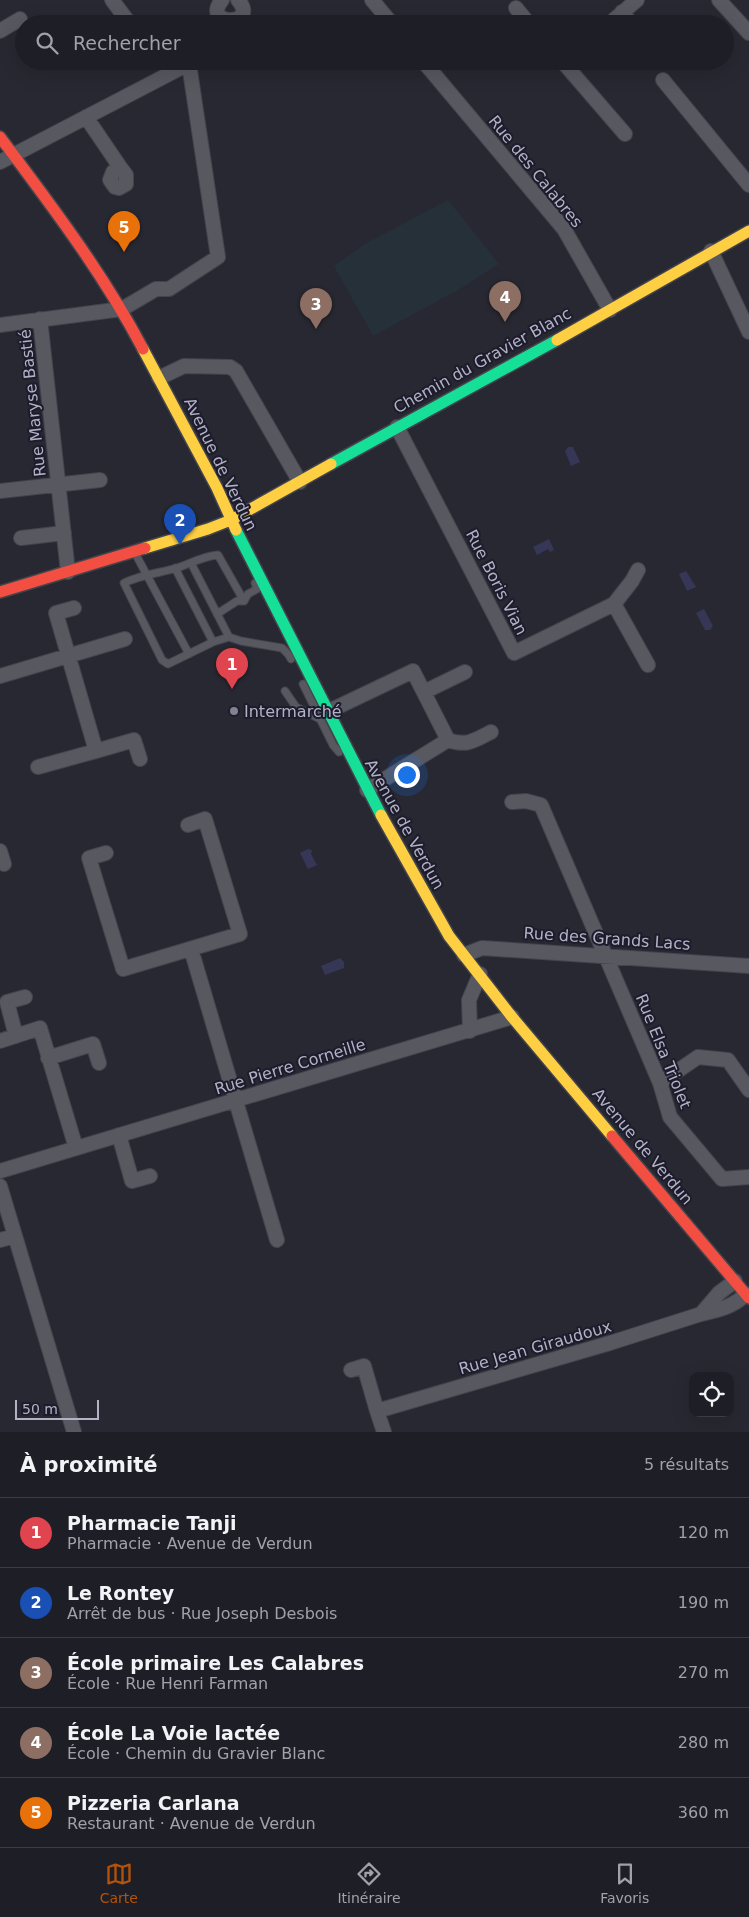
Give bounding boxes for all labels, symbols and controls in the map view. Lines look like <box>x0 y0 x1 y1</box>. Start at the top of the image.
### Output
search box <box>15 15 734 70</box>
icon: search <box>33 29 61 57</box>
text: Rechercher <box>73 32 181 54</box>
street label: Rue des Calabres <box>485 111 587 231</box>
pin: 5 <box>108 211 140 252</box>
pin: 4 <box>489 281 521 322</box>
pin: 3 <box>300 288 332 329</box>
street label: Chemin du Gravier Blanc <box>390 304 574 417</box>
street label: Rue Maryse Bastié <box>15 328 50 478</box>
street label: Avenue de Verdun <box>180 394 261 534</box>
pin: 2 <box>164 504 196 545</box>
street label: Rue Boris Vian <box>462 526 531 638</box>
pin: 1 <box>216 648 248 689</box>
place label: Intermarché <box>244 702 342 721</box>
marker: Intermarché <box>228 705 240 717</box>
street label: Avenue de Verdun <box>361 756 448 893</box>
your location <box>394 762 420 788</box>
street label: Rue des Grands Lacs <box>523 923 691 954</box>
street label: Rue Elsa Triolet <box>632 991 695 1111</box>
street label: Rue Pierre Corneille <box>212 1034 368 1099</box>
street label: Avenue de Verdun <box>588 1084 697 1208</box>
street label: Rue Jean Giraudoux <box>457 1317 614 1378</box>
map controls <box>689 1372 734 1417</box>
button: locate <box>689 1372 734 1417</box>
scale bar <box>15 1397 99 1420</box>
text: 50 m <box>22 1401 58 1417</box>
text: À proximité <box>20 1453 157 1477</box>
text: 5 résultats <box>644 1455 729 1474</box>
text: Pharmacie Tanji <box>67 1512 236 1534</box>
text: 1 <box>30 1523 42 1542</box>
text: 120 m <box>678 1523 729 1542</box>
text: Pharmacie · Avenue de Verdun <box>67 1534 313 1553</box>
text: Le Rontey <box>67 1582 174 1604</box>
text: 2 <box>30 1593 42 1612</box>
text: 190 m <box>678 1593 729 1612</box>
text: Arrêt de bus · Rue Joseph Desbois <box>67 1604 337 1623</box>
text: École primaire Les Calabres <box>67 1652 364 1674</box>
text: 3 <box>30 1663 42 1682</box>
text: 270 m <box>678 1663 729 1682</box>
text: École · Rue Henri Farman <box>67 1674 268 1693</box>
text: École La Voie lactée <box>67 1722 280 1744</box>
text: 4 <box>30 1733 42 1752</box>
text: 280 m <box>678 1733 729 1752</box>
text: École · Chemin du Gravier Blanc <box>67 1744 325 1763</box>
text: Pizzeria Carlana <box>67 1792 240 1814</box>
text: 5 <box>30 1803 42 1822</box>
text: 360 m <box>678 1803 729 1822</box>
text: Restaurant · Avenue de Verdun <box>67 1814 316 1833</box>
tab: Carte <box>100 1860 138 1906</box>
tab: Itinéraire <box>337 1860 401 1906</box>
tab: Favoris <box>600 1860 649 1906</box>

